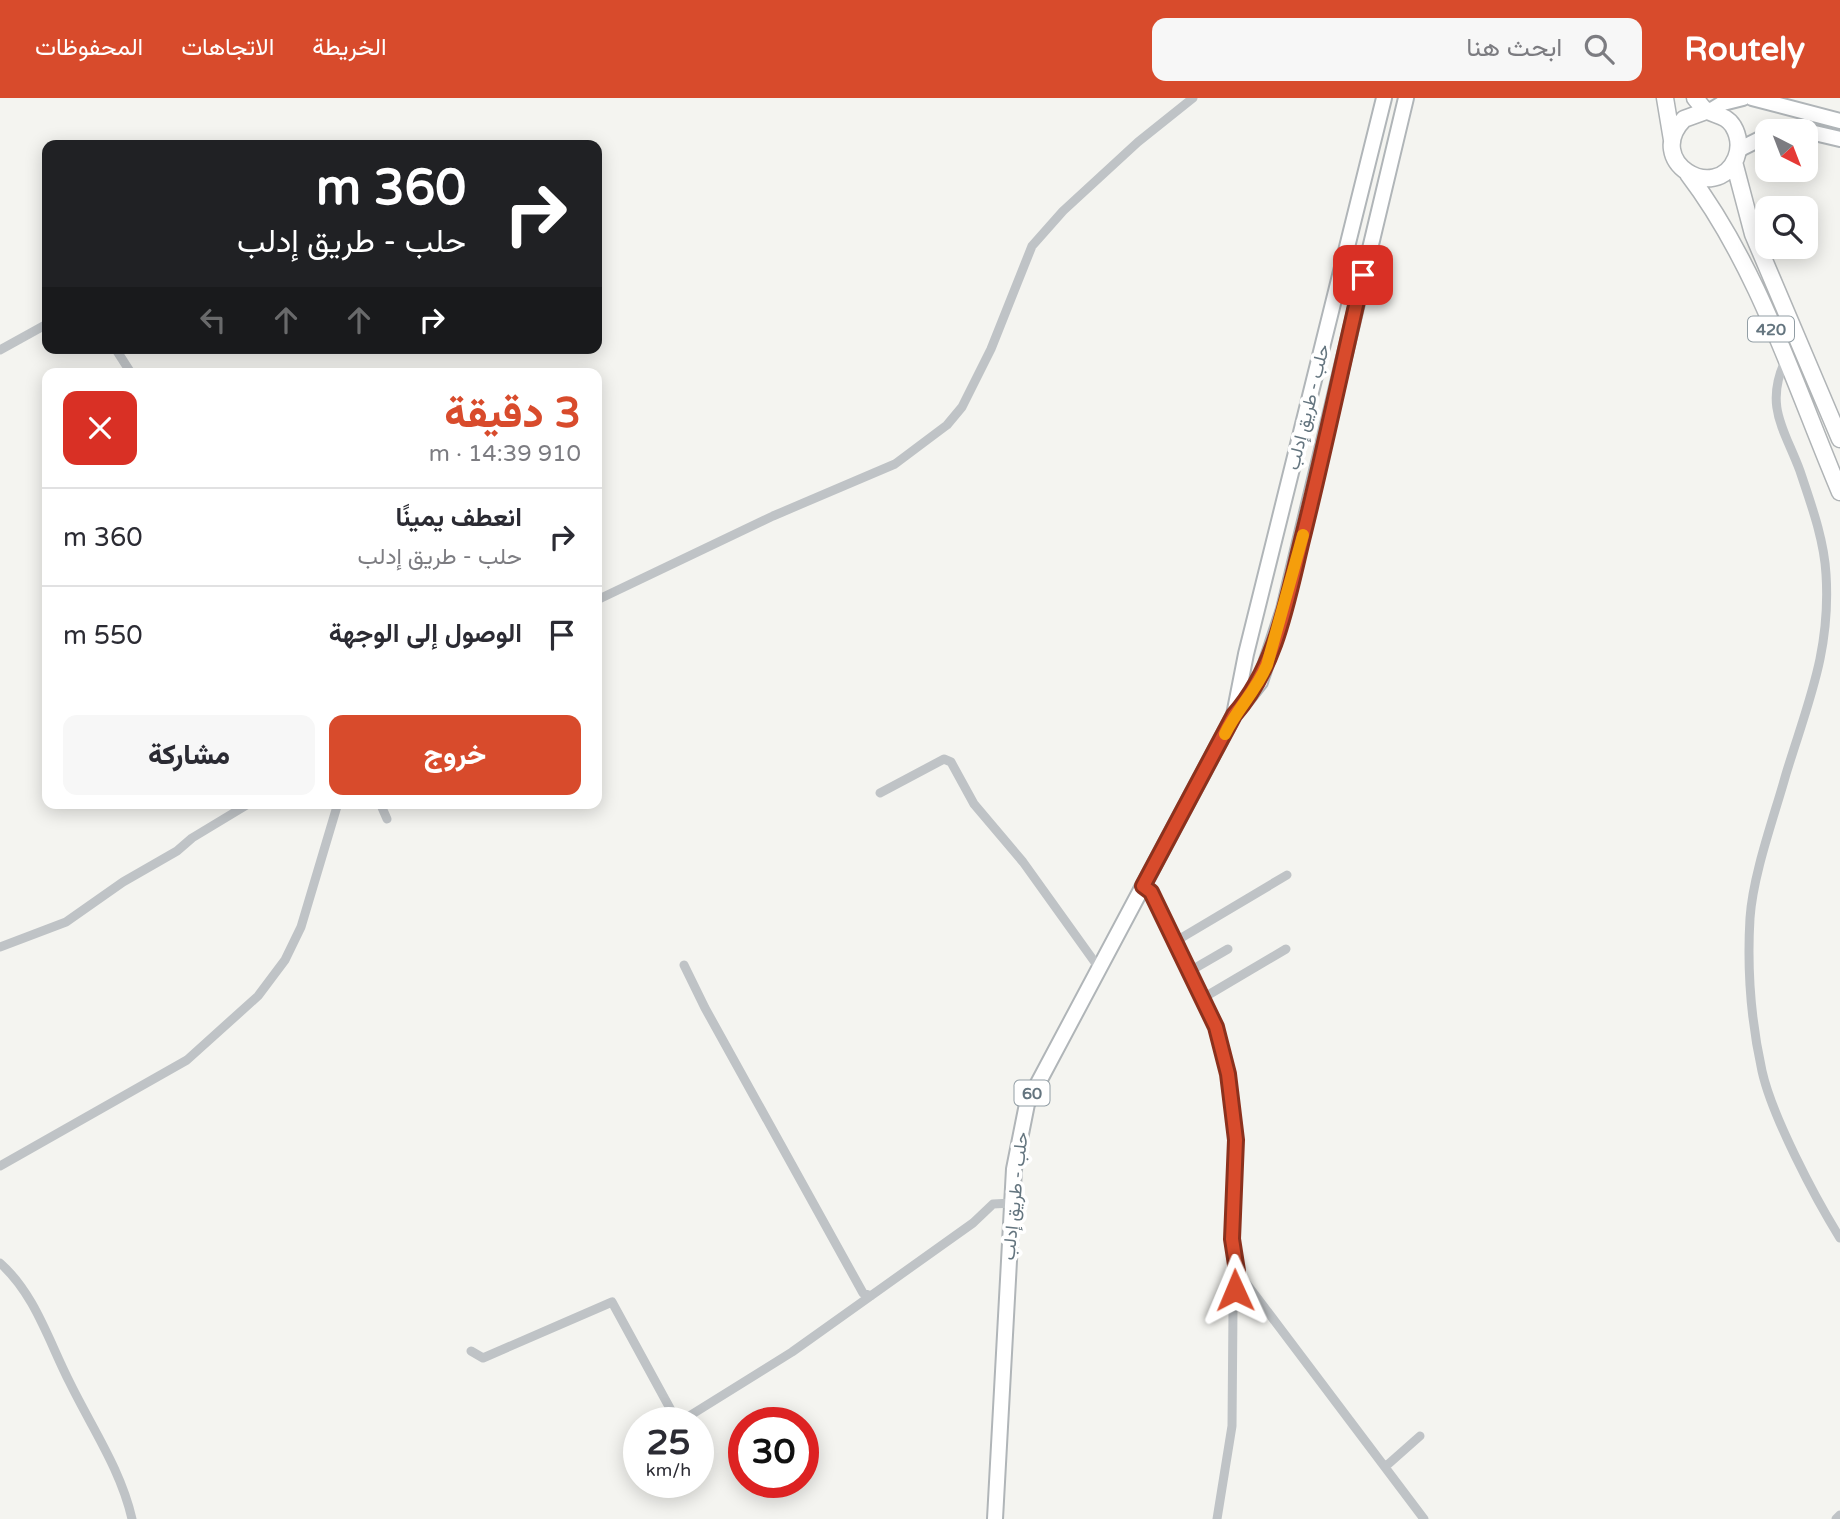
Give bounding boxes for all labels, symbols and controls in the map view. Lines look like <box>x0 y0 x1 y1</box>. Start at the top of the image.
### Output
search box <box>1152 18 1642 81</box>
icon: search <box>1580 30 1618 68</box>
text: Routely <box>1684 30 1805 69</box>
text: ابحث هنا <box>1466 32 1562 63</box>
text: المحفوظات <box>35 33 143 62</box>
text: الاتجاهات <box>181 33 274 62</box>
text: الخريطة <box>312 33 387 62</box>
north arrow <box>1755 119 1818 182</box>
map controls <box>1755 119 1818 259</box>
text: 360 m <box>316 159 466 218</box>
icon: right <box>490 168 581 259</box>
button: search <box>1755 196 1818 259</box>
text: حلب - طريق إدلب <box>237 223 466 261</box>
pin <box>1333 245 1393 305</box>
icon: arrive <box>1344 256 1382 294</box>
icon: left <box>194 301 232 339</box>
icon: ahead <box>267 301 305 339</box>
icon: ahead <box>340 301 378 339</box>
icon: right <box>413 301 451 339</box>
road number: 420 <box>1748 316 1794 342</box>
street label: حلب - طريق إدلب <box>1282 342 1335 472</box>
text: 3 دقيقة <box>444 388 581 439</box>
button: close <box>63 391 137 465</box>
text: 910 m · 14:39 <box>429 440 581 468</box>
text: انعطف يمينًا <box>395 502 522 533</box>
icon: right <box>543 518 581 556</box>
text: 360 m <box>63 522 143 553</box>
text: حلب - طريق إدلب <box>357 543 522 571</box>
icon: arrive <box>543 616 581 654</box>
text: الوصول إلى الوجهة <box>329 618 522 649</box>
text: 550 m <box>63 620 143 651</box>
button: مشاركة <box>63 715 315 795</box>
button: خروج <box>329 715 581 795</box>
road number: 60 <box>1014 1080 1050 1105</box>
street label: حلب - طريق إدلب <box>997 1131 1034 1261</box>
position arrow <box>1198 1253 1272 1327</box>
speed limit sign: 30 <box>728 1407 819 1498</box>
text: 25 <box>647 1422 690 1464</box>
text: km/h <box>646 1459 691 1481</box>

